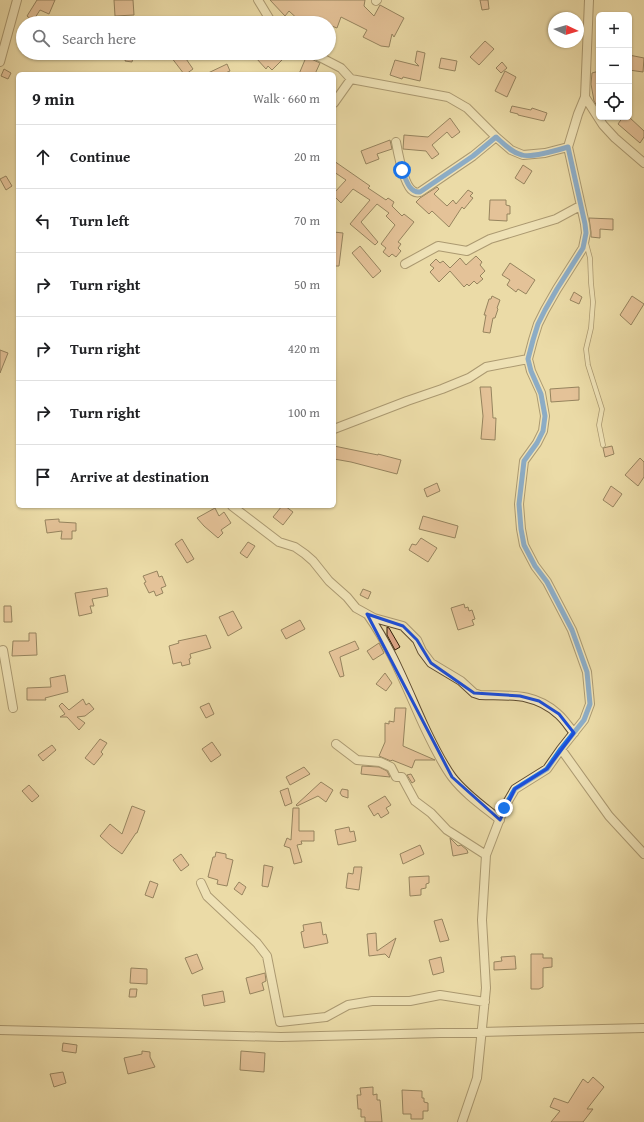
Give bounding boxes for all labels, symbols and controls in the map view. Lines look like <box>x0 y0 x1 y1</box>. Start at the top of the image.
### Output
north arrow <box>548 12 584 48</box>
map controls <box>596 12 632 120</box>
button: + <box>596 12 632 48</box>
search box <box>16 16 336 60</box>
icon: search <box>30 27 52 49</box>
text: Search here <box>62 28 136 49</box>
button: − <box>596 48 632 84</box>
button: locate <box>596 84 632 120</box>
text: 9 min <box>32 86 74 111</box>
text: Walk · 660 m <box>253 89 320 108</box>
icon: ahead <box>32 146 54 168</box>
text: Continue <box>70 146 131 167</box>
text: 20 m <box>294 147 320 166</box>
route start <box>393 161 411 179</box>
icon: left <box>32 210 54 232</box>
text: Turn left <box>70 210 129 231</box>
text: 70 m <box>294 211 320 230</box>
icon: right <box>32 274 54 296</box>
text: Turn right <box>70 274 141 295</box>
text: 50 m <box>294 275 320 294</box>
icon: right <box>32 338 54 360</box>
text: Turn right <box>70 338 141 359</box>
text: 420 m <box>288 339 320 358</box>
icon: right <box>32 402 54 424</box>
text: Turn right <box>70 402 141 423</box>
text: 100 m <box>288 403 320 422</box>
icon: arrive <box>32 466 54 488</box>
text: Arrive at destination <box>70 466 209 487</box>
route end <box>495 799 513 817</box>

